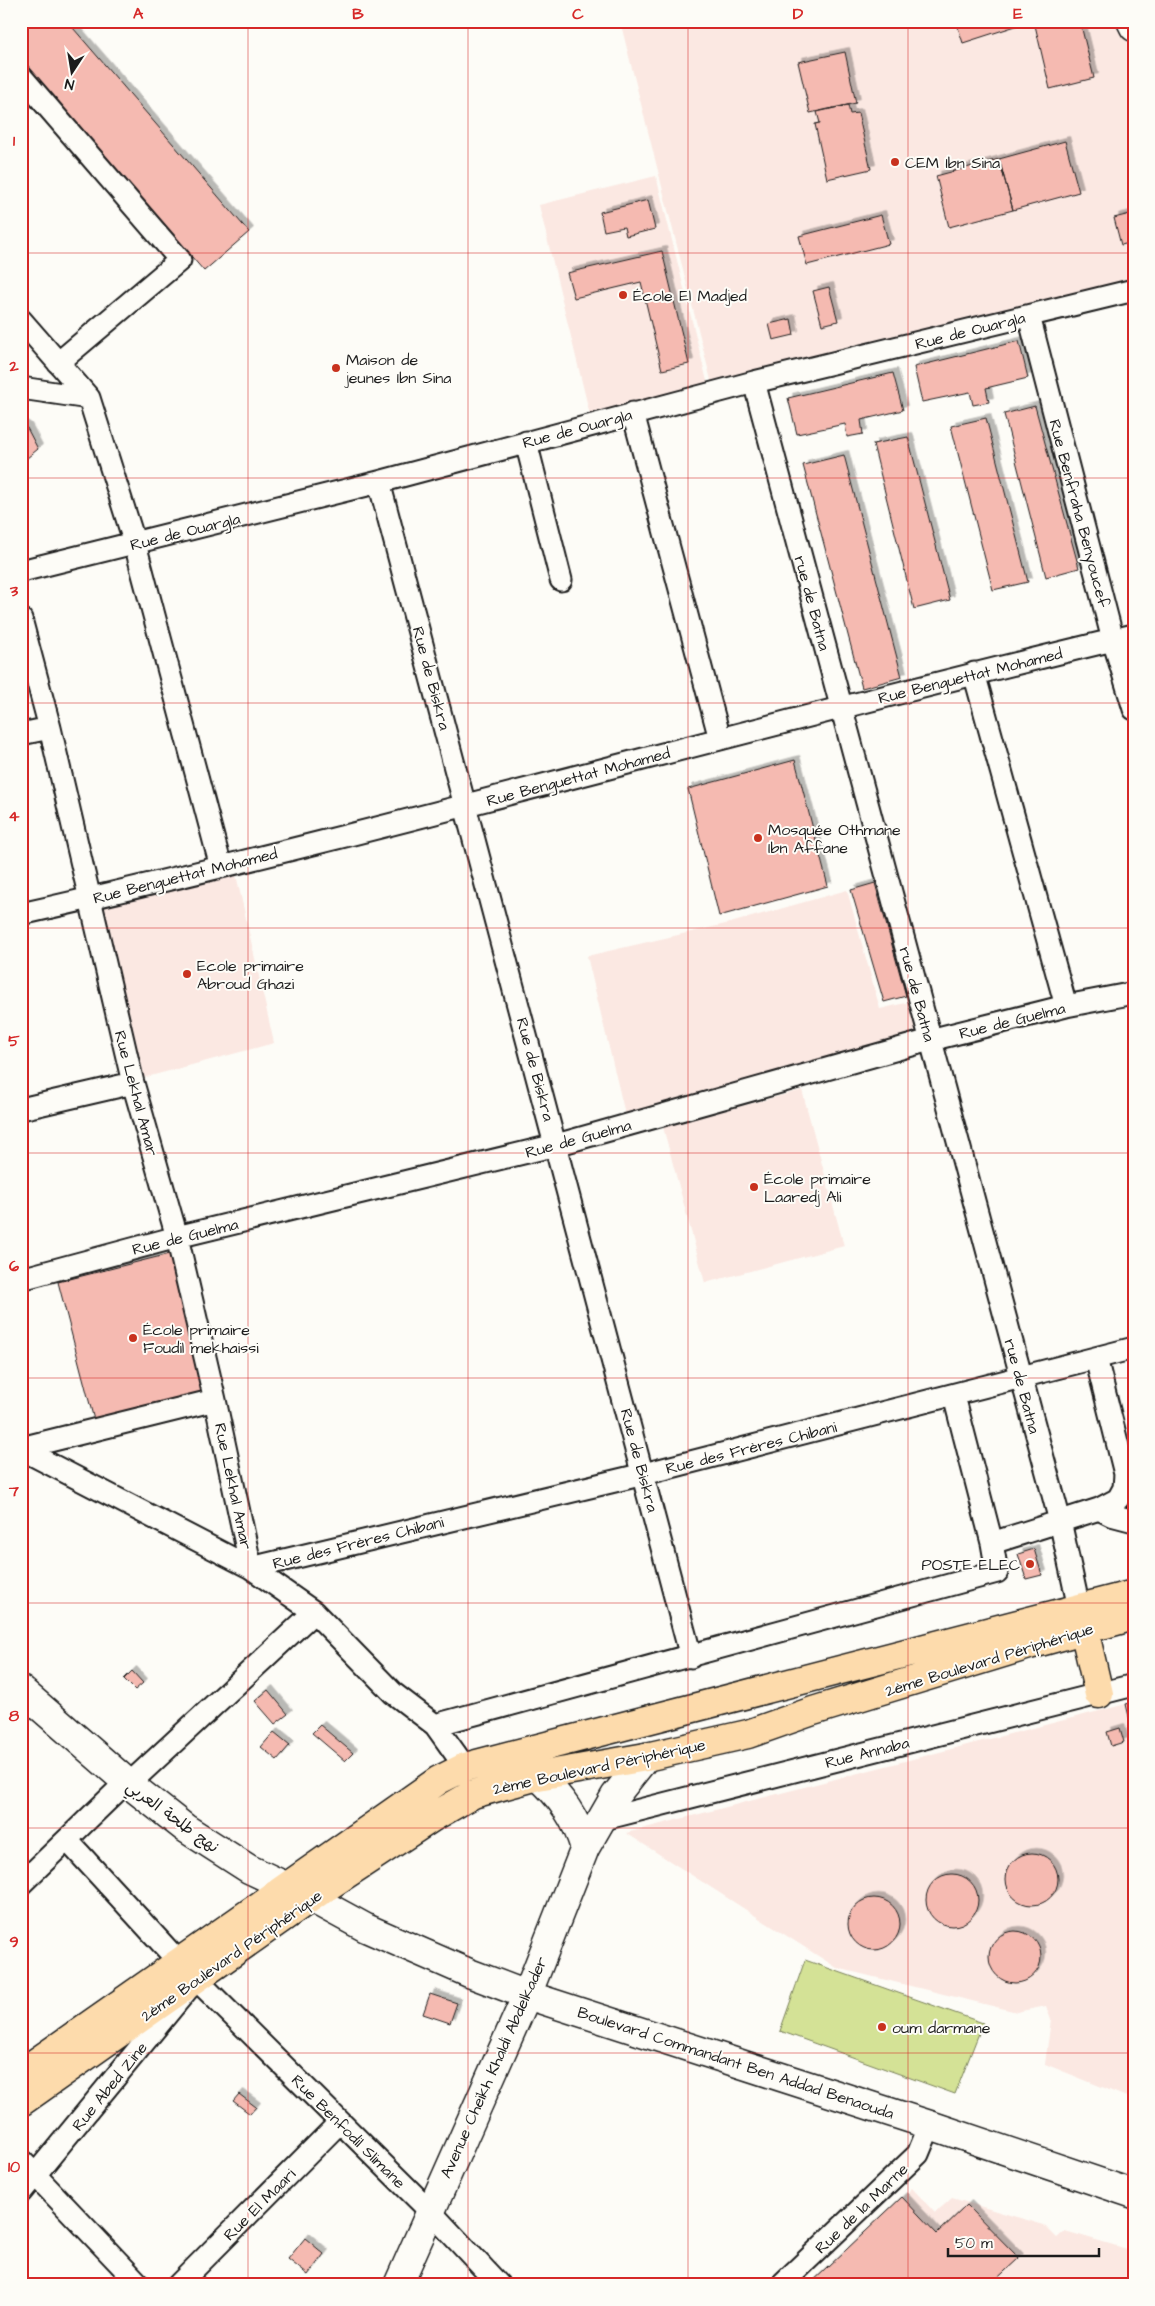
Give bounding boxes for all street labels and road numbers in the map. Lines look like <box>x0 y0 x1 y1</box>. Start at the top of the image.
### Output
street label: Rue de Ouargla <box>913 307 1028 356</box>
street label: Rue de Ouargla <box>520 404 635 455</box>
street label: Rue Benfraha Benyoucef <box>1042 417 1115 610</box>
street label: Rue de Ouargla <box>128 508 243 557</box>
street label: rue de Batna <box>789 553 835 653</box>
street label: Rue de Biskra <box>407 624 455 733</box>
street label: Rue Benguettat Mohamed <box>876 642 1065 711</box>
street label: Rue Benguettat Mohamed <box>484 742 673 813</box>
street label: Rue Benguettat Mohamed <box>91 842 280 911</box>
street label: rue de Batna <box>894 944 940 1044</box>
street label: Rue de Guelma <box>957 997 1068 1045</box>
street label: Rue de Biskra <box>511 1015 559 1124</box>
street label: Rue Lekhal Amar <box>109 1028 163 1158</box>
street label: Rue de Guelma <box>523 1114 634 1164</box>
street label: Rue de Guelma <box>130 1213 241 1261</box>
street label: rue de Batna <box>999 1336 1045 1436</box>
street label: Rue de Biskra <box>615 1406 663 1515</box>
street label: Rue des Frères Chibani <box>663 1416 840 1480</box>
street label: Rue Lekhal Amar <box>209 1421 257 1552</box>
street label: Rue des Frères Chibani <box>270 1511 447 1575</box>
street label: 2ème Boulevard Périphérique <box>882 1618 1096 1702</box>
street label: Rue Annaba <box>823 1732 912 1774</box>
street label: 2ème Boulevard Périphérique <box>491 1734 708 1800</box>
street label: نهج طلحة العربي <box>120 1776 223 1860</box>
street label: 2ème Boulevard Périphérique <box>137 1884 327 2027</box>
street label: Avenue Cheïkh Khaldi Abdelkader <box>435 1953 553 2182</box>
street label: Boulevard Commandant Ben Addad Benaouda <box>575 2001 897 2125</box>
street label: Rue Abed Zine <box>67 2037 153 2136</box>
street label: Rue Benfodil Slimane <box>286 2070 410 2194</box>
street label: Rue de la Marne <box>810 2158 913 2259</box>
street label: Rue El Maari <box>219 2163 301 2246</box>

